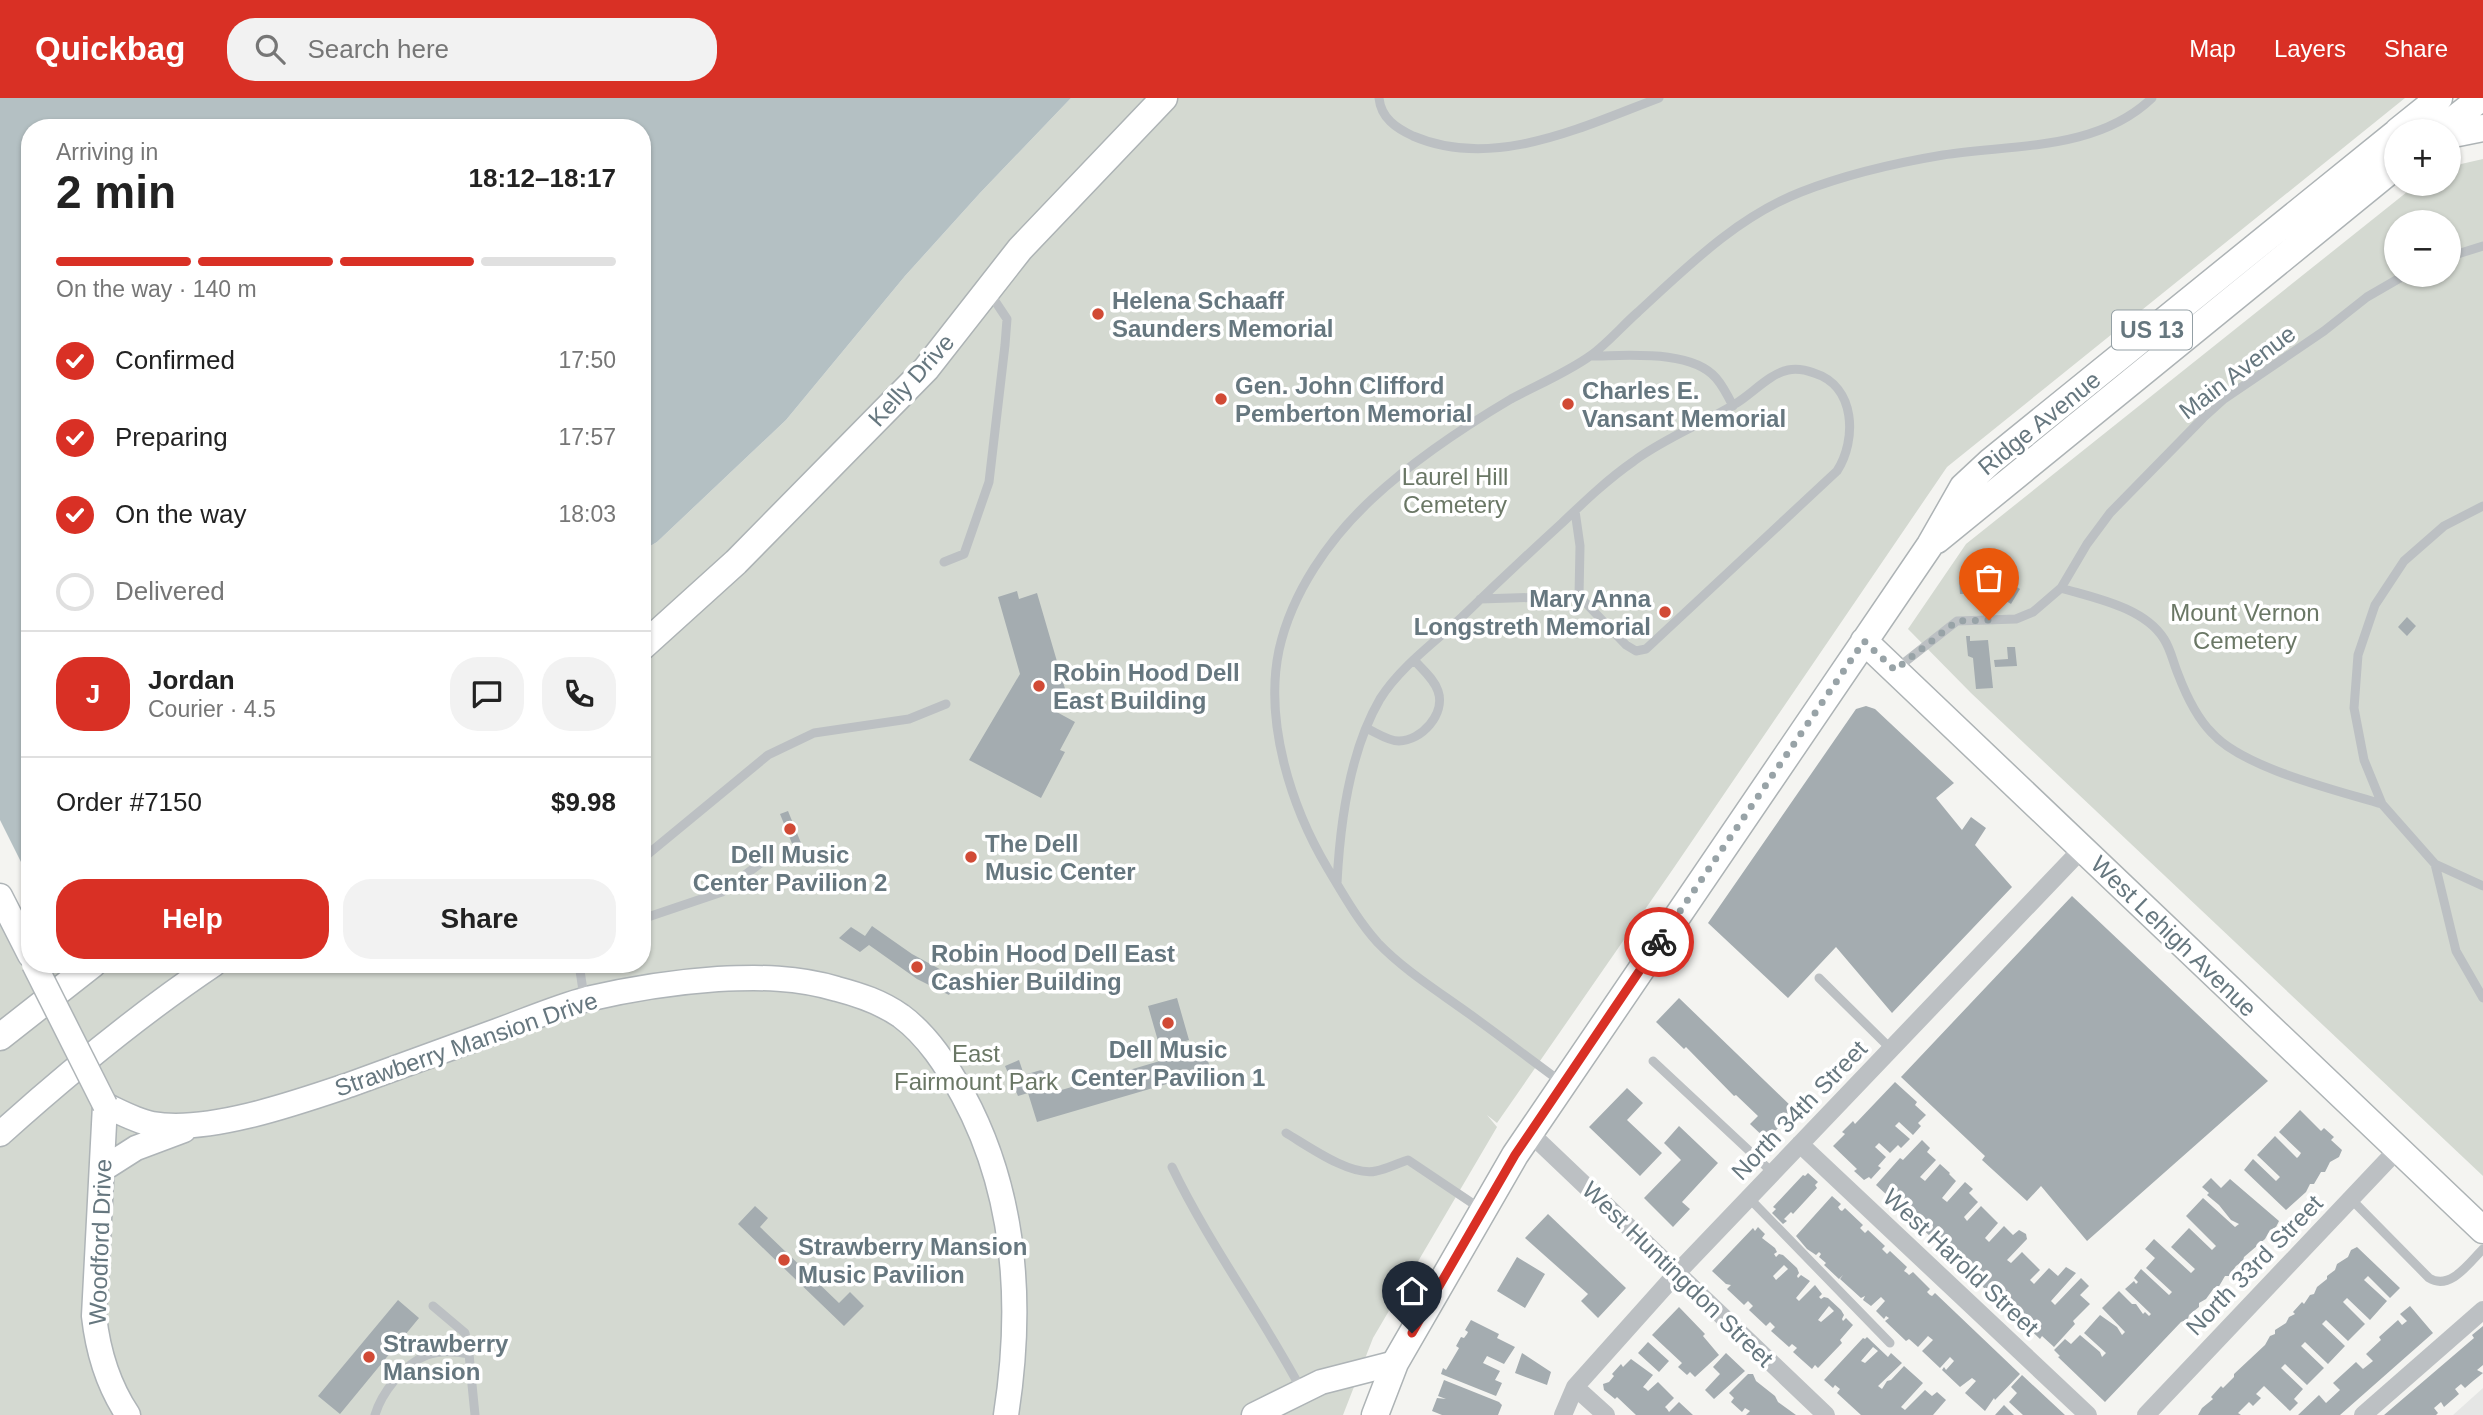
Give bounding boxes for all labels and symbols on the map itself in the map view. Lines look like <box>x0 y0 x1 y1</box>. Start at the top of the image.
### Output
place label: Helena Schaaff Saunders Memorial <box>1112 287 1333 342</box>
marker: Helena Schaaff Saunders Memorial <box>1090 306 1106 322</box>
road number: US 13 <box>2112 311 2192 350</box>
street label: Main Avenue <box>2174 320 2300 424</box>
street label: Kelly Drive <box>863 328 959 432</box>
street label: Ridge Avenue <box>1973 366 2105 480</box>
place label: Gen. John Clifford Pemberton Memorial <box>1235 372 1472 427</box>
place label: Charles E. Vansant Memorial <box>1582 377 1786 432</box>
marker: Gen. John Clifford Pemberton Memorial <box>1213 391 1229 407</box>
marker: Charles E. Vansant Memorial <box>1560 396 1576 412</box>
park label: Laurel Hill Cemetery <box>1402 463 1508 518</box>
pin <box>1959 548 2019 620</box>
place label: Mary Anna Longstreth Memorial <box>1414 585 1652 640</box>
park label: Mount Vernon Cemetery <box>2170 599 2320 654</box>
marker: Mary Anna Longstreth Memorial <box>1657 604 1673 620</box>
place label: Robin Hood Dell East Building <box>1053 659 1240 714</box>
marker: Robin Hood Dell East Building <box>1031 678 1047 694</box>
marker: Dell Music Center Pavilion 2 <box>782 821 798 837</box>
place label: The Dell Music Center <box>985 830 1136 885</box>
place label: Dell Music Center Pavilion 2 <box>693 841 887 896</box>
marker: The Dell Music Center <box>963 849 979 865</box>
street label: West Lehigh Avenue <box>2086 850 2262 1022</box>
courier <box>1624 907 1694 977</box>
place label: Robin Hood Dell East Cashier Building <box>931 940 1175 995</box>
marker: Robin Hood Dell East Cashier Building <box>909 959 925 975</box>
street label: Strawberry Mansion Drive <box>331 986 601 1102</box>
marker: Dell Music Center Pavilion 1 <box>1160 1015 1176 1031</box>
street label: North 34th Street <box>1726 1035 1872 1185</box>
place label: Dell Music Center Pavilion 1 <box>1071 1036 1265 1091</box>
park label: East Fairmount Park <box>894 1040 1059 1095</box>
street label: Woodford Drive <box>84 1158 116 1326</box>
street label: West Huntingdon Street <box>1577 1176 1779 1372</box>
street label: West Harold Street <box>1878 1183 2044 1341</box>
street label: North 33rd Street <box>2180 1189 2328 1341</box>
place label: Strawberry Mansion Music Pavilion <box>798 1233 1027 1288</box>
marker: Strawberry Mansion Music Pavilion <box>776 1252 792 1268</box>
pin <box>1382 1261 1442 1333</box>
place label: Strawberry Mansion <box>383 1330 509 1385</box>
marker: Strawberry Mansion <box>361 1349 377 1365</box>

